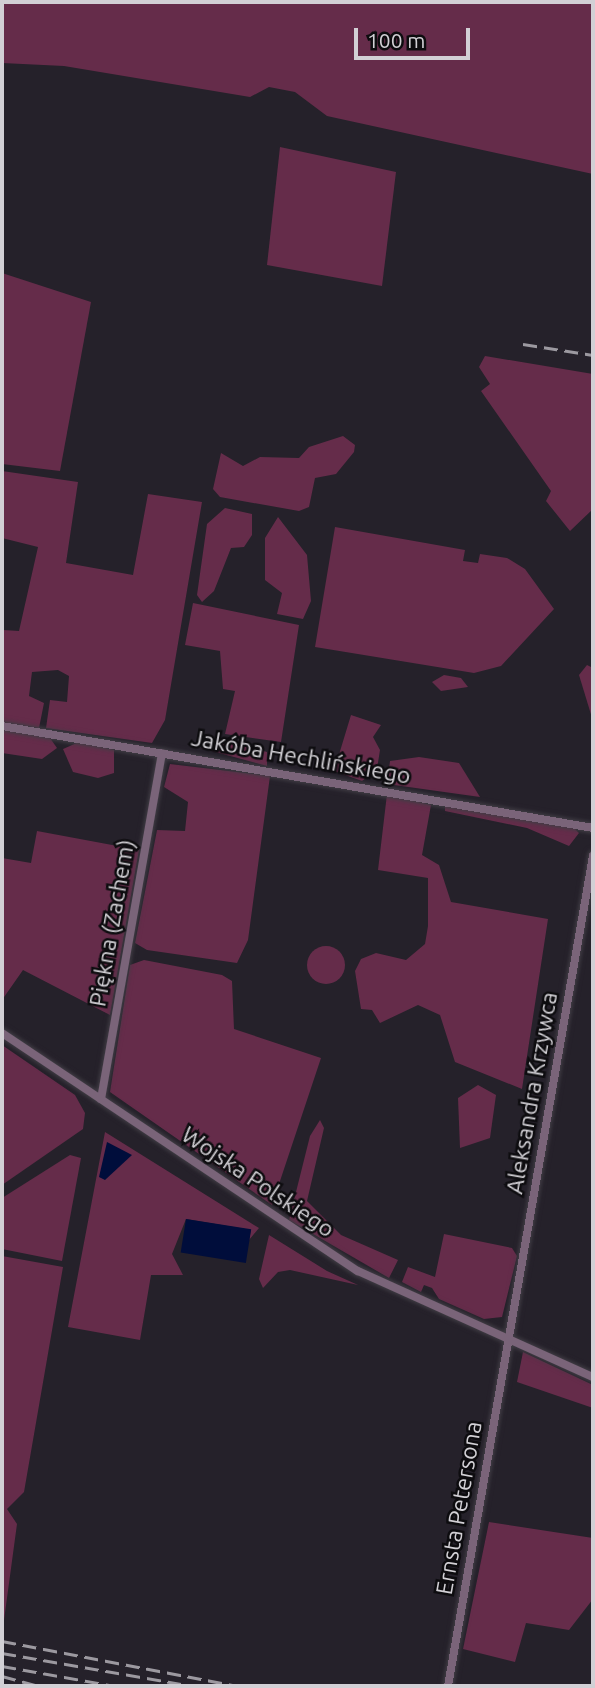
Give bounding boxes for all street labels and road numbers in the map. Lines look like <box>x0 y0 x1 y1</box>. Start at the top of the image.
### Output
street label: Jakóba Hechlińskiego <box>189 724 413 790</box>
street label: Piękna (Zachem) <box>84 837 140 1009</box>
street label: Aleksandra Krzywca <box>501 990 563 1196</box>
street label: Wojska Polskiego <box>176 1121 340 1243</box>
street label: Ernsta Petersona <box>430 1419 488 1597</box>

